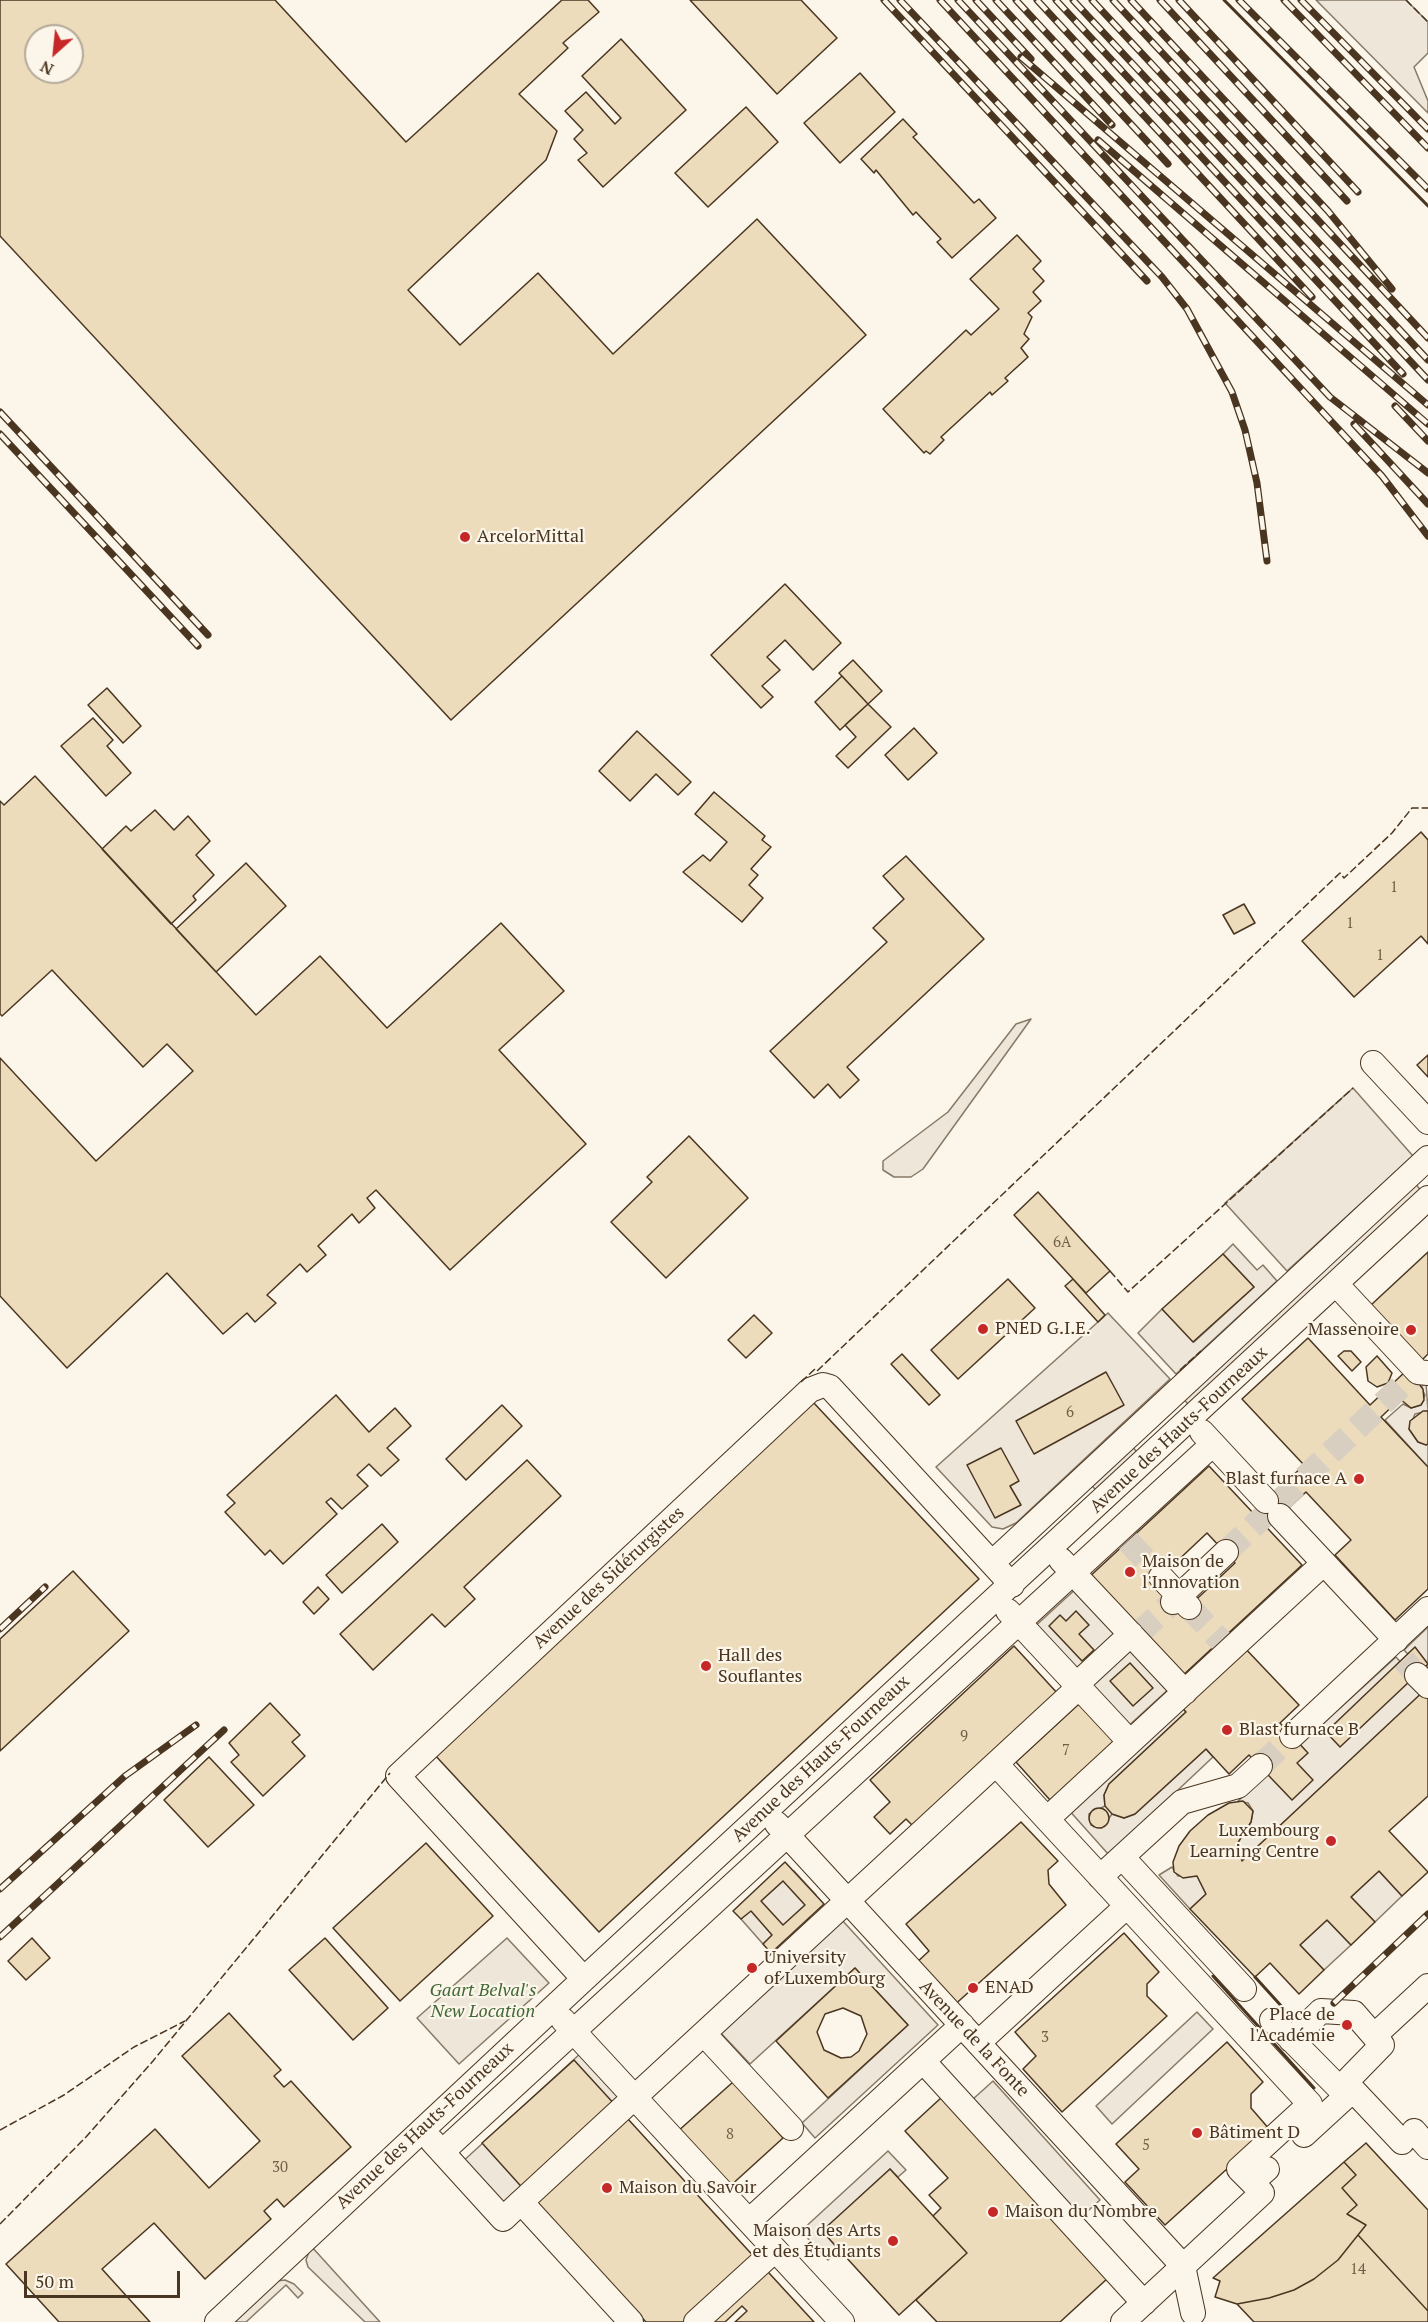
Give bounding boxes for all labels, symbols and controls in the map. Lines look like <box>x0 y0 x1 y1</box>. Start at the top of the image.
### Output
north arrow <box>24 24 84 84</box>
text: N <box>36 56 57 81</box>
place label: ArcelorMittal <box>477 526 584 548</box>
marker: ArcelorMittal <box>458 530 472 544</box>
house number: 1 <box>1390 879 1398 897</box>
house number: 1 <box>1346 915 1354 933</box>
house number: 1 <box>1376 947 1384 965</box>
house number: 6A <box>1053 1234 1071 1252</box>
place label: PNED G.I.E. <box>995 1318 1091 1340</box>
place label: Massenoire <box>1308 1319 1399 1341</box>
marker: PNED G.I.E. <box>976 1322 990 1336</box>
marker: Massenoire <box>1404 1323 1418 1337</box>
street label: Avenue des Hauts-Fourneaux <box>1086 1342 1272 1518</box>
house number: 6 <box>1066 1404 1074 1422</box>
place label: Blast furnace A <box>1226 1468 1347 1490</box>
marker: Blast furnace A <box>1352 1472 1366 1486</box>
street label: Avenue des Sidérurgistes <box>529 1502 689 1654</box>
place label: Maison de l'Innovation <box>1142 1551 1240 1594</box>
marker: Maison de l'Innovation <box>1123 1565 1137 1579</box>
place label: Hall des Souflantes <box>718 1645 802 1688</box>
marker: Hall des Souflantes <box>699 1659 713 1673</box>
street label: Avenue des Hauts-Fourneaux <box>728 1671 914 1847</box>
place label: Blast furnace B <box>1239 1719 1359 1741</box>
marker: Blast furnace B <box>1220 1723 1234 1737</box>
house number: 9 <box>960 1728 968 1746</box>
house number: 7 <box>1062 1742 1070 1760</box>
place label: Luxembourg Learning Centre <box>1190 1820 1319 1862</box>
marker: Luxembourg Learning Centre <box>1324 1834 1338 1848</box>
place label: University of Luxembourg <box>764 1947 885 1990</box>
marker: University of Luxembourg <box>745 1961 759 1975</box>
street label: Avenue de la Fonte <box>914 1976 1034 2102</box>
place label: ENAD <box>985 1977 1034 1999</box>
park label: Gaart Belval's New Location <box>430 1980 536 2022</box>
marker: ENAD <box>966 1981 980 1995</box>
place label: Place de l'Académie <box>1250 2004 1335 2046</box>
marker: Place de l'Académie <box>1340 2018 1354 2032</box>
house number: 3 <box>1041 2029 1049 2047</box>
street label: Avenue des Hauts-Fourneaux <box>332 2038 518 2214</box>
place label: Bâtiment D <box>1209 2122 1300 2144</box>
house number: 8 <box>726 2126 734 2144</box>
marker: Bâtiment D <box>1190 2126 1204 2140</box>
house number: 5 <box>1142 2137 1150 2155</box>
house number: 30 <box>272 2159 288 2177</box>
place label: Maison du Savoir <box>619 2177 756 2199</box>
marker: Maison du Savoir <box>600 2181 614 2195</box>
place label: Maison du Nombre <box>1005 2201 1157 2223</box>
marker: Maison du Nombre <box>986 2205 1000 2219</box>
place label: Maison des Arts et des Étudiants <box>753 2220 881 2262</box>
marker: Maison des Arts et des Étudiants <box>886 2234 900 2248</box>
scale bar <box>27 2259 183 2297</box>
house number: 14 <box>1350 2261 1366 2279</box>
text: 50 m <box>35 2269 74 2293</box>

